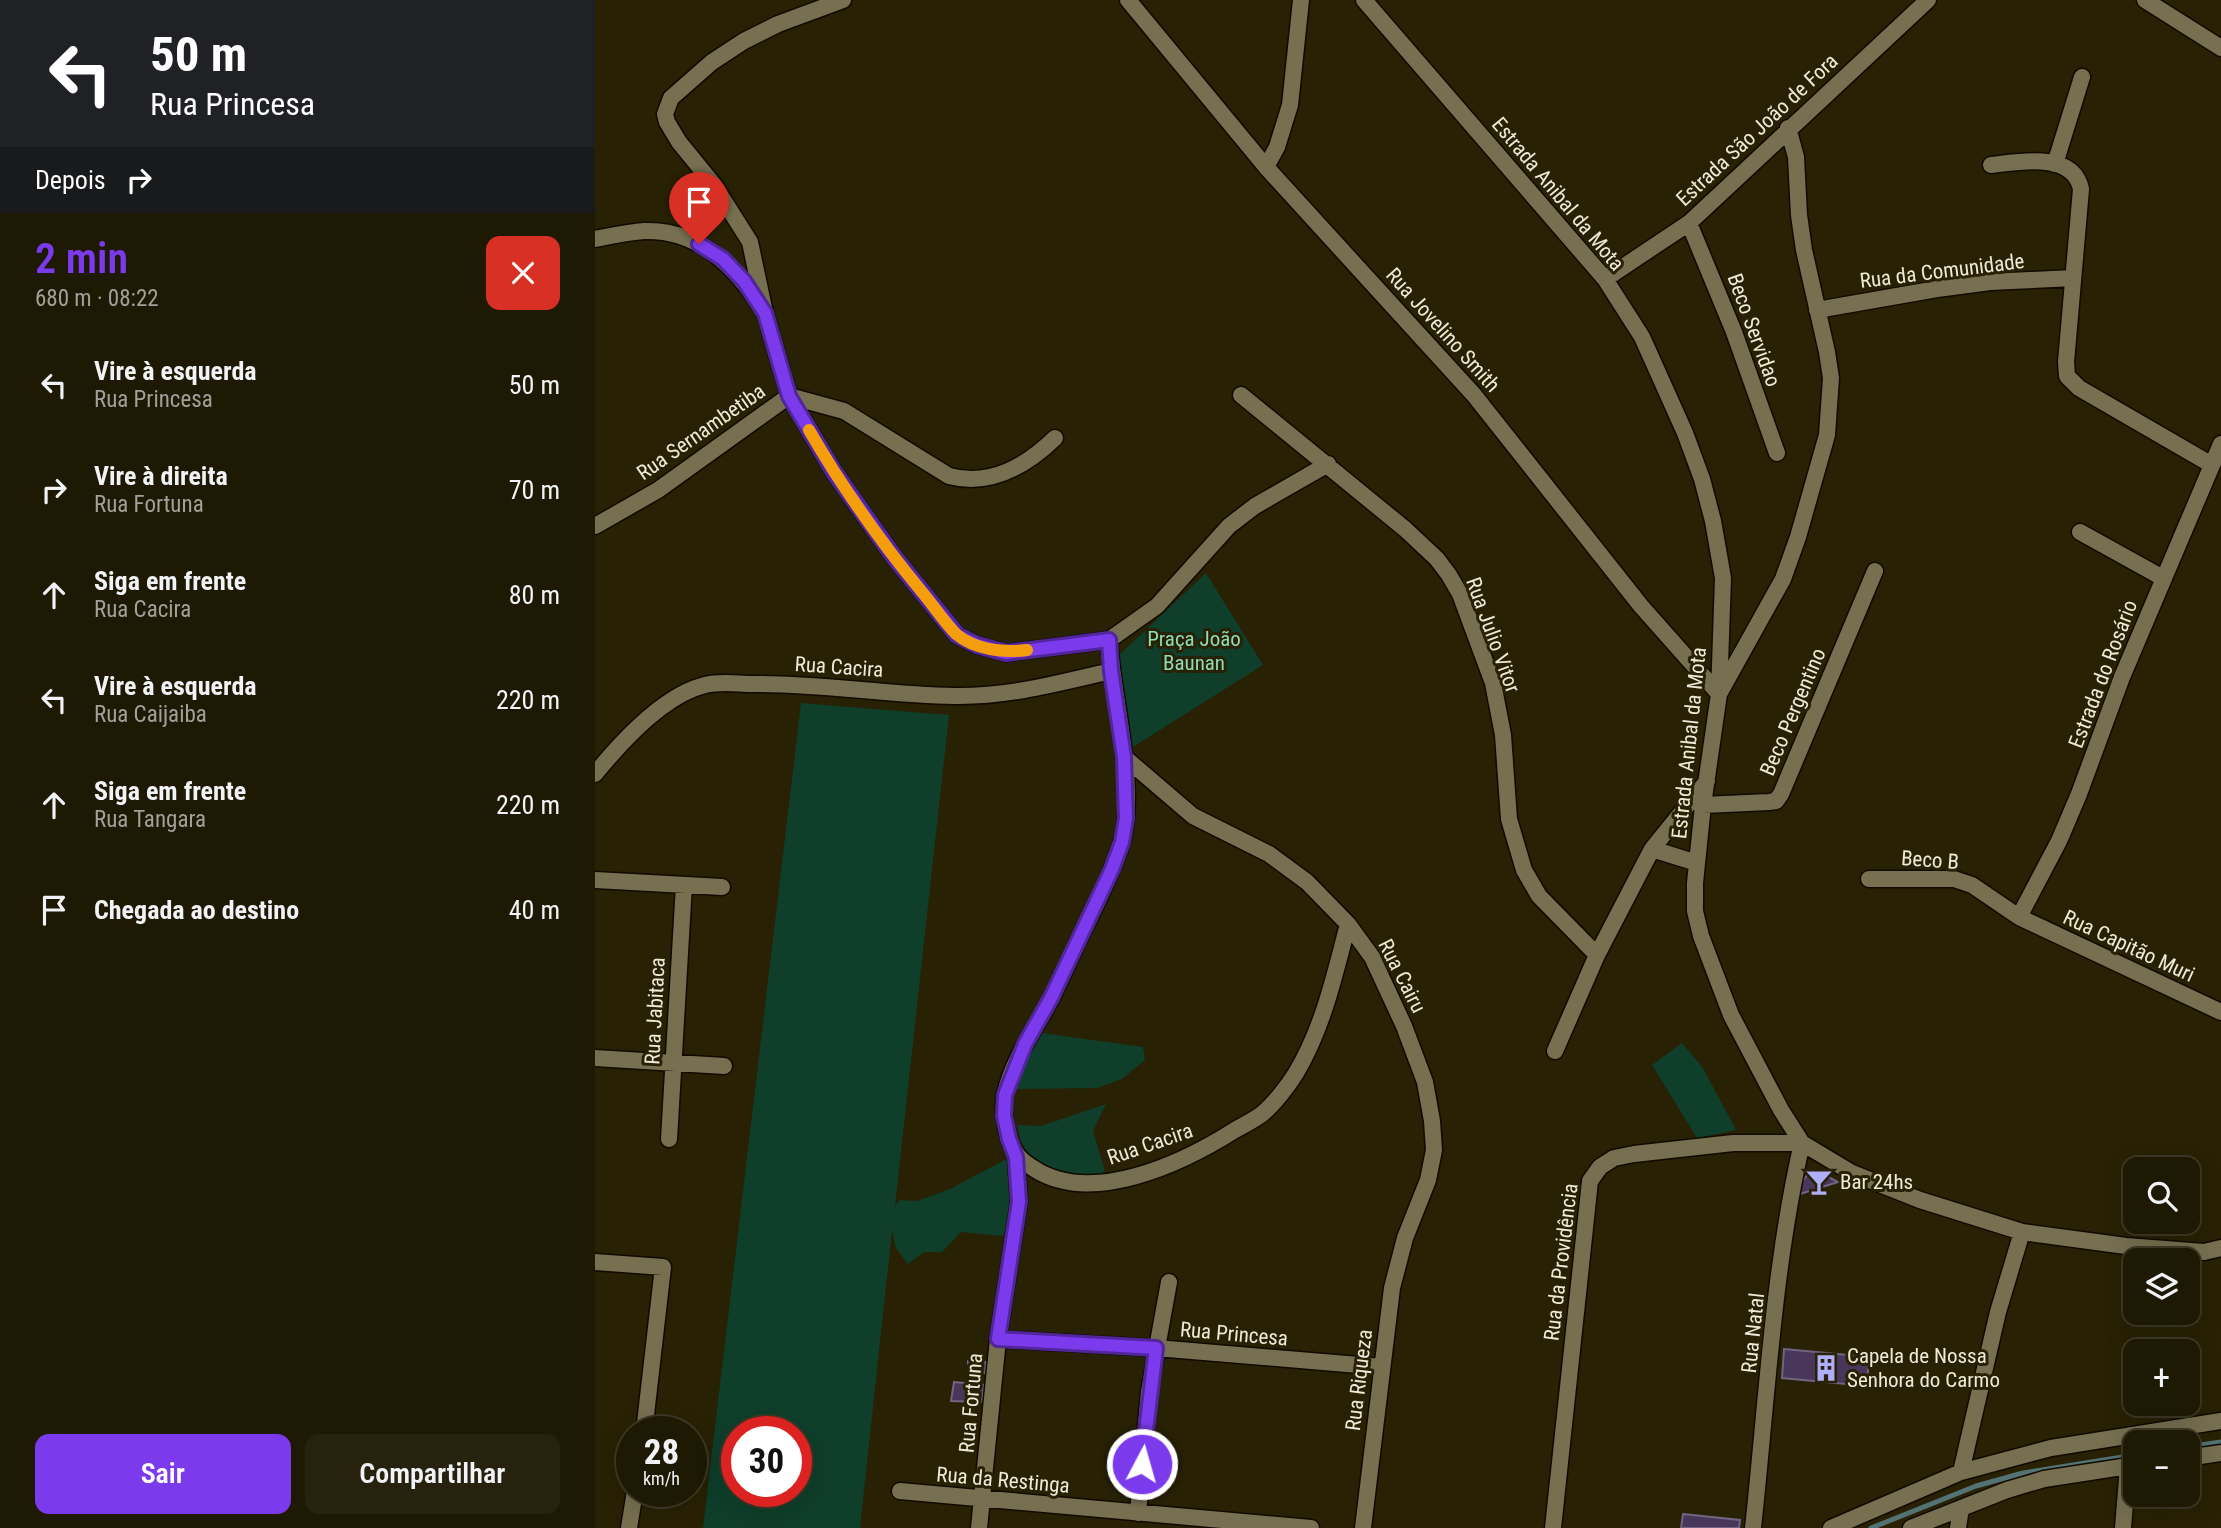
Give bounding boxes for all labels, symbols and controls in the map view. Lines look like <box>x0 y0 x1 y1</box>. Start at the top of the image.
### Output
text: 50 m <box>150 26 247 83</box>
icon: left <box>35 28 126 119</box>
street label: Estrada São João de Fora <box>1671 49 1843 211</box>
text: Rua Princesa <box>150 85 315 123</box>
street label: Estrada Anibal da Mota <box>1487 112 1629 276</box>
icon: right <box>120 161 158 199</box>
text: Depois <box>35 165 106 195</box>
pin <box>669 172 729 244</box>
icon: arrive <box>680 183 718 221</box>
text: 2 min <box>35 234 128 283</box>
button: close <box>486 236 560 310</box>
street label: Rua da Comunidade <box>1858 249 2026 293</box>
street label: Rua Jovelino Smith <box>1381 263 1505 397</box>
street label: Beco Servidao <box>1722 270 1786 390</box>
text: 680 m · 08:22 <box>35 285 159 312</box>
text: Vire à esquerda <box>94 356 257 386</box>
icon: left <box>35 366 73 404</box>
text: 50 m <box>509 370 560 400</box>
street label: Rua Sernambetiba <box>632 379 770 485</box>
text: Rua Princesa <box>94 386 213 413</box>
text: Vire à direita <box>94 461 228 491</box>
icon: right <box>35 471 73 509</box>
text: 70 m <box>509 475 560 505</box>
text: Rua Fortuna <box>94 491 204 518</box>
text: Siga em frente <box>94 566 246 596</box>
street label: Rua Julio Vitor <box>1461 574 1525 696</box>
icon: ahead <box>35 576 73 614</box>
text: 80 m <box>509 580 560 610</box>
text: Rua Cacira <box>94 596 191 623</box>
street label: Estrada do Rosário <box>2064 597 2142 751</box>
park label: Praça João Baunan <box>1147 627 1241 675</box>
street label: Beco Pergentino <box>1755 645 1831 779</box>
street label: Estrada Anibal da Mota <box>1667 646 1711 840</box>
street label: Rua Cacira <box>794 652 884 682</box>
text: Vire à esquerda <box>94 671 257 701</box>
icon: left <box>35 681 73 719</box>
text: 220 m <box>496 685 560 715</box>
text: Rua Caijaiba <box>94 701 207 728</box>
text: Siga em frente <box>94 776 246 806</box>
icon: ahead <box>35 786 73 824</box>
text: 220 m <box>496 790 560 820</box>
text: Rua Tangara <box>94 806 206 833</box>
street label: Beco B <box>1900 846 1960 874</box>
icon: arrive <box>35 891 73 929</box>
text: Chegada ao destino <box>94 895 299 925</box>
text: 40 m <box>509 895 560 925</box>
street label: Rua Capitão Muri <box>2059 905 2199 987</box>
street label: Rua Cairu <box>1373 935 1431 1017</box>
street label: Rua Jabitaca <box>640 957 670 1065</box>
street label: Rua Cacira <box>1104 1118 1196 1170</box>
map controls <box>2123 1157 2200 1507</box>
button: search <box>2123 1157 2200 1234</box>
bar icon: Bar 24hs <box>1804 1167 1834 1197</box>
place label: Bar 24hs <box>1840 1170 1913 1194</box>
street label: Rua da Providência <box>1539 1182 1583 1342</box>
button: layers <box>2123 1248 2200 1325</box>
street label: Rua Natal <box>1737 1292 1769 1374</box>
street label: Rua Princesa <box>1179 1317 1289 1351</box>
street label: Rua Riqueza <box>1341 1328 1377 1432</box>
button: + <box>2123 1339 2200 1416</box>
place label: Capela de Nossa Senhora do Carmo <box>1847 1344 2000 1392</box>
street label: Rua Fortuna <box>955 1352 987 1454</box>
building icon: Capela de Nossa Senhora do Carmo <box>1811 1353 1841 1383</box>
speed limit sign: 30 <box>721 1416 812 1507</box>
position arrow <box>1105 1427 1179 1501</box>
button: − <box>2123 1430 2200 1507</box>
text: 28 <box>644 1432 679 1473</box>
button: Sair <box>35 1434 291 1514</box>
button: Compartilhar <box>305 1434 560 1514</box>
street label: Rua da Restinga <box>935 1462 1071 1498</box>
text: km/h <box>643 1468 680 1489</box>

